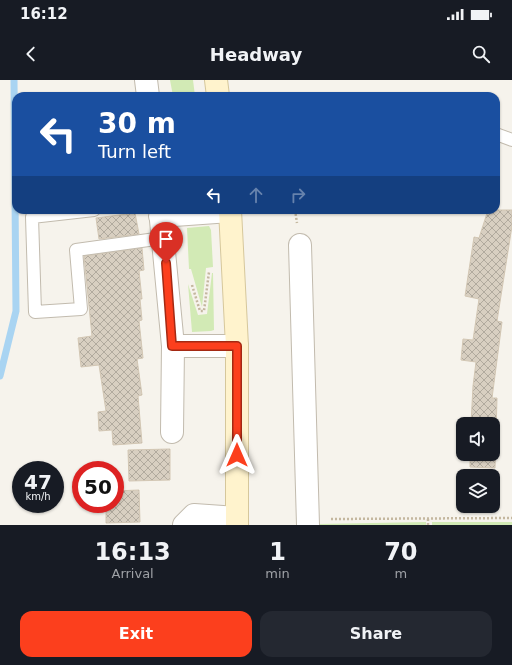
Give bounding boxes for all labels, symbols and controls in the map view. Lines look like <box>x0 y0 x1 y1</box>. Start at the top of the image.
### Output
text: 16:12 <box>20 5 68 23</box>
icon: back <box>20 43 42 65</box>
icon: search <box>470 43 492 65</box>
text: Headway <box>210 44 302 65</box>
text: 30 m <box>98 107 176 140</box>
icon: left <box>32 108 84 160</box>
text: Turn left <box>98 141 171 162</box>
icon: left <box>203 184 225 206</box>
icon: ahead <box>245 184 267 206</box>
icon: right <box>287 184 309 206</box>
pin <box>149 222 183 263</box>
icon: arrive <box>155 228 177 250</box>
map controls <box>456 417 500 513</box>
button: sound <box>456 417 500 461</box>
position arrow <box>216 434 258 476</box>
speed limit sign: 50 <box>72 461 124 513</box>
button: layers <box>456 469 500 513</box>
text: 47 <box>24 470 52 494</box>
text: km/h <box>25 491 51 502</box>
text: 16:13 <box>94 538 171 566</box>
text: 1 <box>269 538 286 566</box>
text: 70 <box>384 538 418 566</box>
text: Arrival <box>111 566 154 581</box>
text: min <box>265 566 290 581</box>
text: m <box>395 566 407 581</box>
button: Exit <box>20 611 252 657</box>
button: Share <box>260 611 492 657</box>

